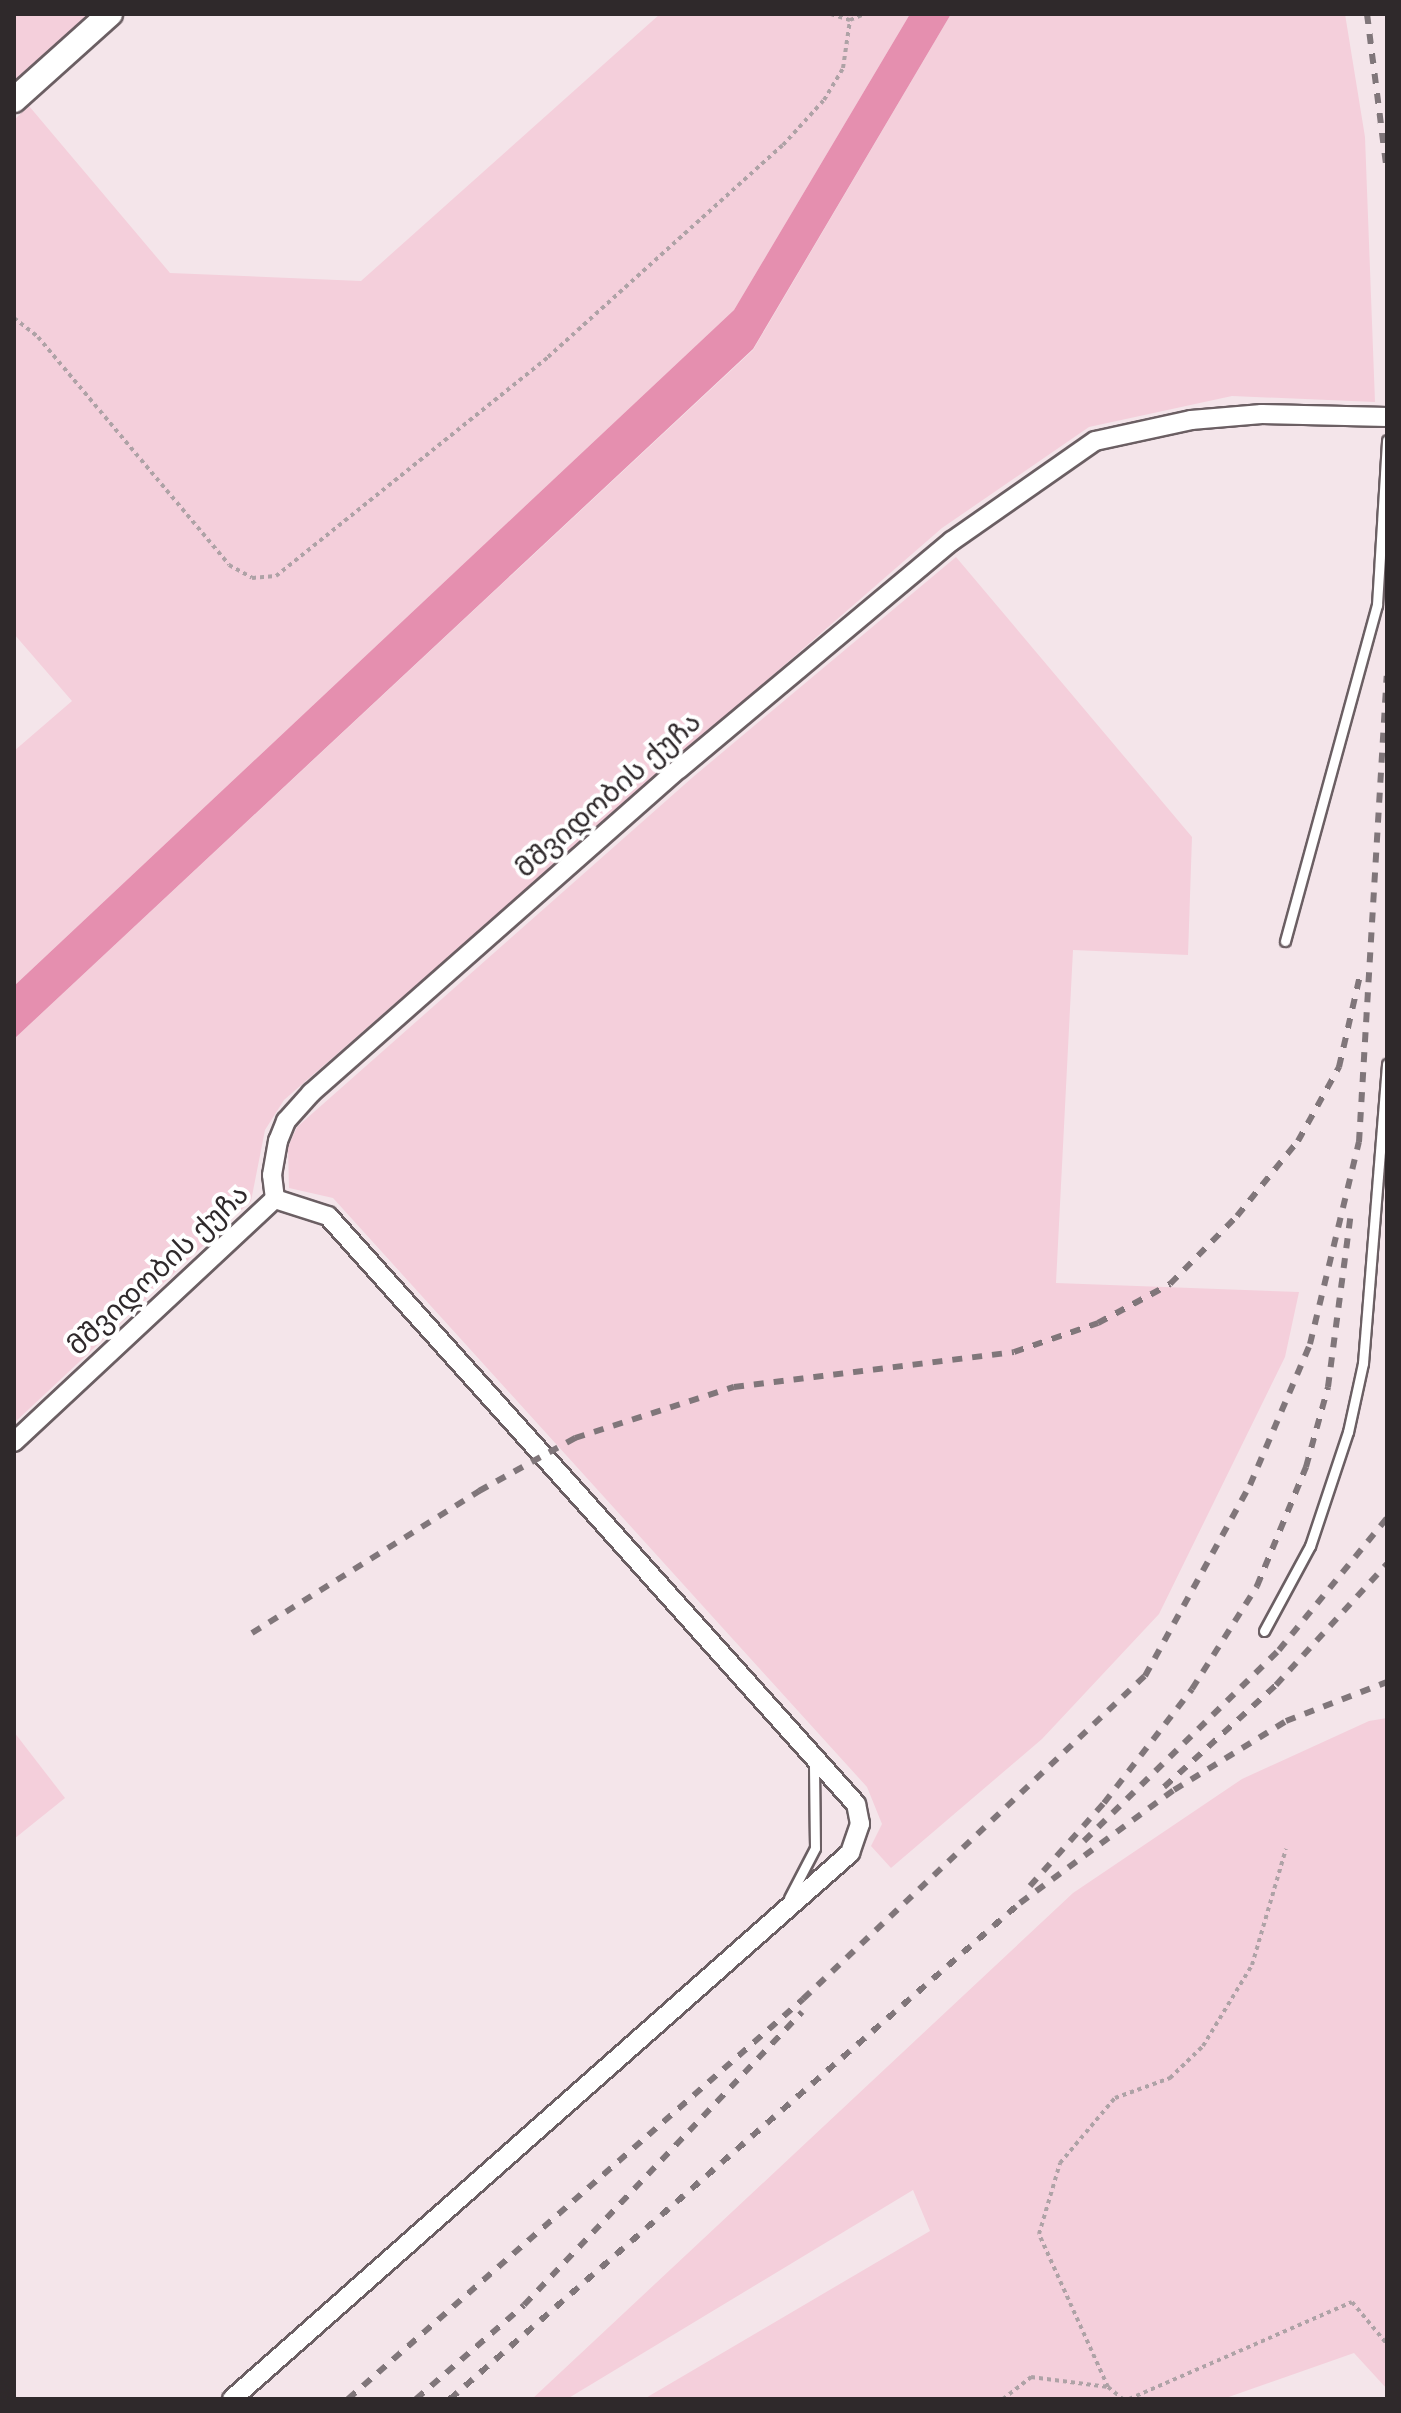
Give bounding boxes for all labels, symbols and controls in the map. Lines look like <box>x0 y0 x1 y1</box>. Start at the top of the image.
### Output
street label: მშვიდობის ქუჩა <box>508 705 708 885</box>
street label: მშვიდობის ქუჩა <box>61 1178 255 1362</box>

